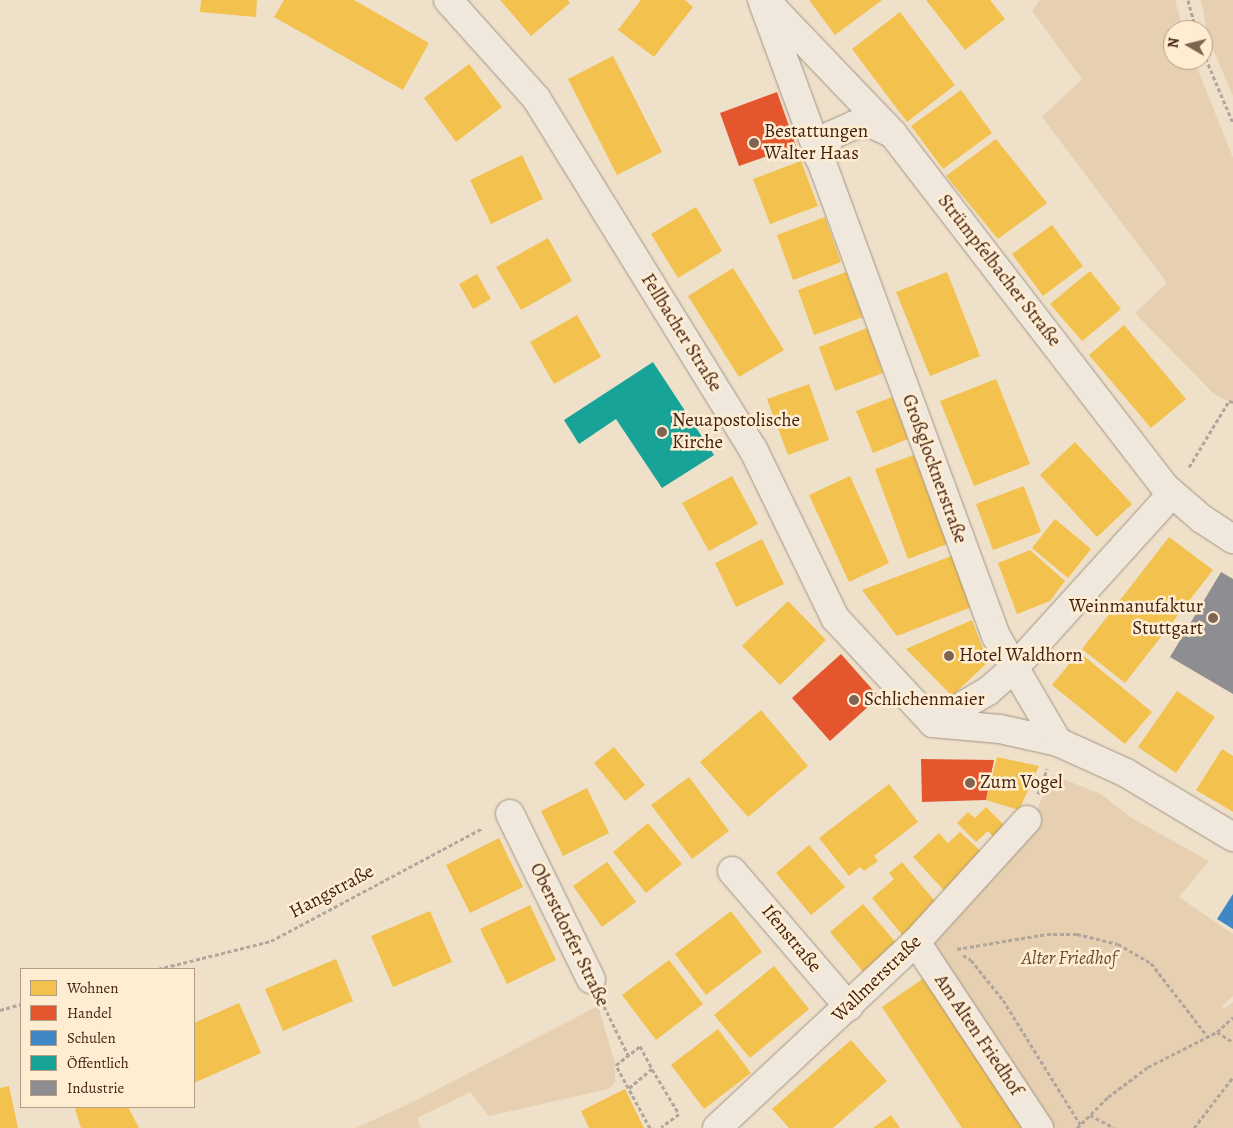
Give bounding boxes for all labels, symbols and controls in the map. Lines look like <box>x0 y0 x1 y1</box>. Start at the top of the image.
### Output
north arrow <box>1163 20 1213 70</box>
text: N <box>1164 37 1184 49</box>
place label: Bestattungen Walter Haas <box>764 121 868 165</box>
marker: Bestattungen Walter Haas <box>748 137 760 149</box>
street label: Strümpfelbacher Straße <box>932 190 1066 352</box>
street label: Fellbacher Straße <box>636 270 726 396</box>
street label: Großglocknerstraße <box>896 391 972 547</box>
place label: Neuapostolische Kirche <box>672 410 800 454</box>
marker: Neuapostolische Kirche <box>656 426 668 438</box>
place label: Weinmanufaktur Stuttgart <box>1069 596 1203 640</box>
marker: Weinmanufaktur Stuttgart <box>1207 612 1219 624</box>
place label: Hotel Waldhorn <box>959 645 1083 667</box>
marker: Hotel Waldhorn <box>943 650 955 662</box>
place label: Schlichenmaier <box>864 689 985 711</box>
marker: Schlichenmaier <box>848 694 860 706</box>
place label: Zum Vogel <box>980 772 1063 794</box>
marker: Zum Vogel <box>964 777 976 789</box>
street label: Oberstdorfer Straße <box>524 859 614 1011</box>
street label: Hangstraße <box>286 860 378 924</box>
street label: Ifenstraße <box>756 901 826 977</box>
street label: Wallmerstraße <box>828 931 926 1027</box>
park label: Alter Friedhof <box>1022 948 1116 970</box>
legend <box>20 968 195 1108</box>
street label: Am Alten Friedhof <box>929 970 1027 1100</box>
text: Wohnen <box>67 978 119 998</box>
text: Handel <box>67 1003 112 1023</box>
text: Schulen <box>67 1028 116 1048</box>
text: Öffentlich <box>67 1053 129 1073</box>
text: Industrie <box>67 1078 124 1098</box>

